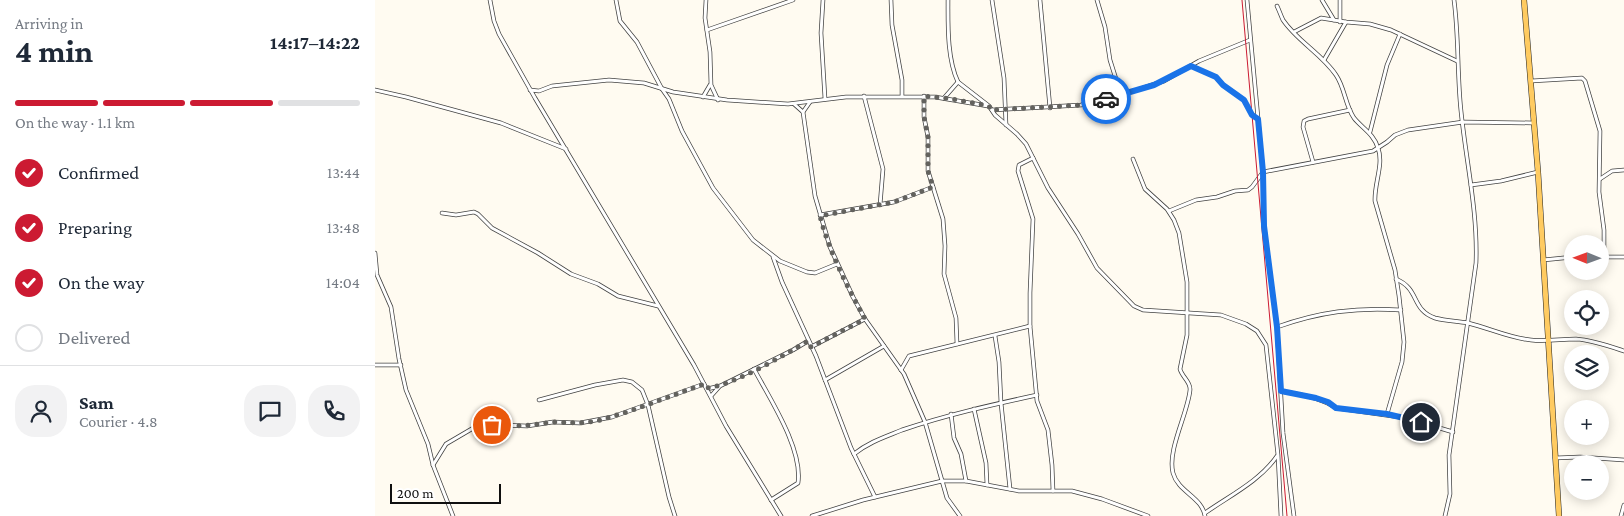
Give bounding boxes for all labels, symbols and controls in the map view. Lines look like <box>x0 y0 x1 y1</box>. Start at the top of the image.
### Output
text: Arriving in <box>15 15 83 32</box>
text: 14:17–14:22 <box>270 32 360 53</box>
text: 4 min <box>15 33 93 69</box>
courier <box>1081 74 1131 124</box>
icon: car <box>1092 85 1120 113</box>
text: On the way · 1.1 km <box>15 114 135 131</box>
icon: check <box>15 159 43 187</box>
text: Confirmed <box>58 162 139 183</box>
text: 13:44 <box>327 164 360 181</box>
icon: check <box>15 214 43 242</box>
text: Preparing <box>58 217 132 238</box>
text: 13:48 <box>327 219 360 236</box>
north arrow <box>1564 235 1609 280</box>
map controls <box>1564 235 1609 500</box>
icon: check <box>15 269 43 297</box>
text: On the way <box>58 272 144 293</box>
text: 14:04 <box>326 274 360 291</box>
button: locate <box>1564 290 1609 335</box>
text: Delivered <box>58 327 131 348</box>
button: layers <box>1564 345 1609 390</box>
button: person <box>15 385 67 437</box>
button: chat <box>244 385 296 437</box>
button: phone <box>308 385 360 437</box>
text: Sam <box>79 392 114 413</box>
button: + <box>1564 400 1609 445</box>
pin <box>1400 401 1442 443</box>
pin <box>471 404 513 446</box>
icon: home <box>1407 408 1435 436</box>
icon: bag <box>478 411 506 439</box>
text: Courier · 4.8 <box>79 413 158 430</box>
button: − <box>1564 455 1609 500</box>
scale bar <box>390 481 501 504</box>
text: 200 m <box>397 485 433 501</box>

